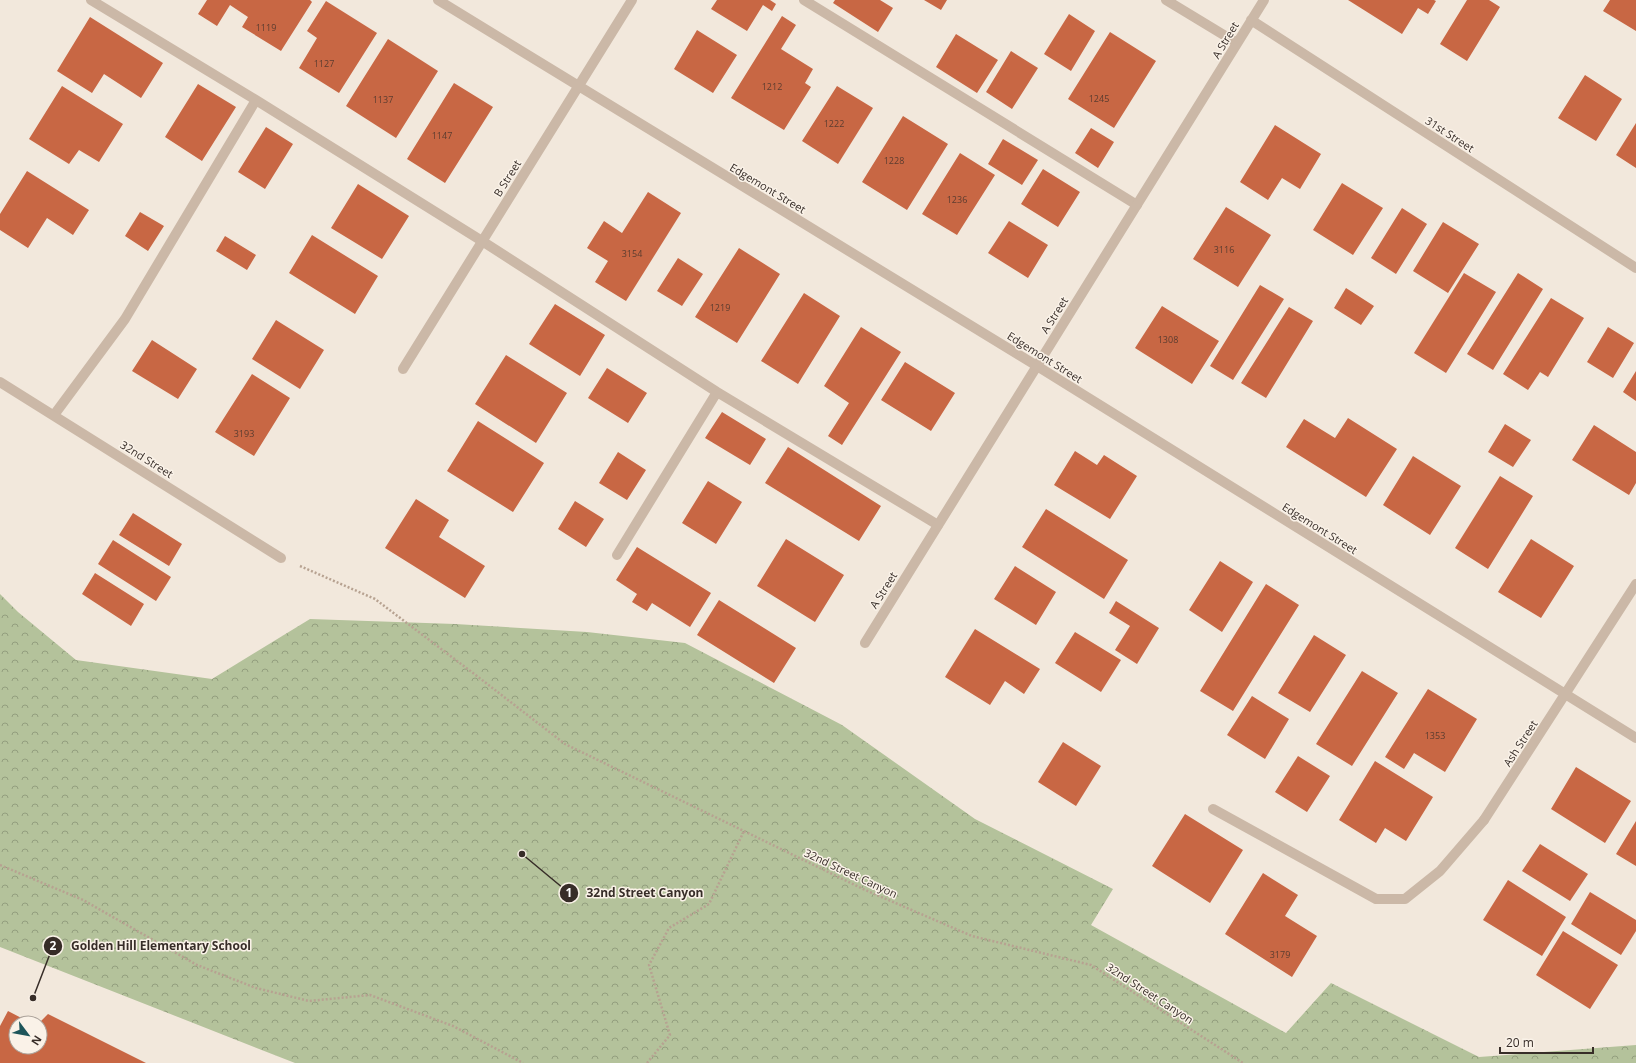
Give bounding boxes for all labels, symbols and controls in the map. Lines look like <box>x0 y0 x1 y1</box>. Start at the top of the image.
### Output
street label: A Street <box>1208 19 1242 61</box>
house number: 1119 <box>256 21 276 34</box>
house number: 1127 <box>314 57 334 70</box>
house number: 1212 <box>762 80 782 93</box>
house number: 1245 <box>1089 92 1109 105</box>
house number: 1137 <box>373 93 393 106</box>
street label: 31st Street <box>1423 113 1477 155</box>
house number: 1222 <box>824 117 844 130</box>
house number: 1147 <box>432 129 452 142</box>
house number: 1228 <box>884 154 904 167</box>
street label: B Street <box>490 157 524 199</box>
street label: Edgemont Street <box>727 159 809 217</box>
house number: 1236 <box>947 193 967 206</box>
house number: 3116 <box>1214 243 1234 256</box>
house number: 3154 <box>622 247 642 260</box>
street label: A Street <box>1037 294 1071 336</box>
house number: 1219 <box>710 301 730 314</box>
street label: Edgemont Street <box>1005 328 1086 386</box>
house number: 1308 <box>1158 333 1178 346</box>
house number: 3193 <box>234 427 254 440</box>
street label: 32nd Street <box>118 437 176 481</box>
street label: Edgemont Street <box>1280 499 1361 557</box>
street label: A Street <box>866 569 900 611</box>
street label: Ash Street <box>1499 717 1541 769</box>
house number: 1353 <box>1425 729 1445 742</box>
street label: 32nd Street Canyon <box>802 845 900 901</box>
callout: 32nd Street Canyon <box>559 881 712 905</box>
text: 1 <box>566 884 572 901</box>
text: 32nd Street Canyon <box>586 884 704 901</box>
callout: Golden Hill Elementary School <box>43 934 259 958</box>
text: 2 <box>50 937 57 954</box>
text: Golden Hill Elementary School <box>71 937 251 954</box>
house number: 3179 <box>1270 948 1290 961</box>
street label: 32nd Street Canyon <box>1103 959 1197 1027</box>
north arrow <box>8 1015 48 1055</box>
scale bar <box>1500 1029 1593 1055</box>
text: N <box>28 1033 46 1048</box>
text: 20 m <box>1506 1034 1534 1051</box>

